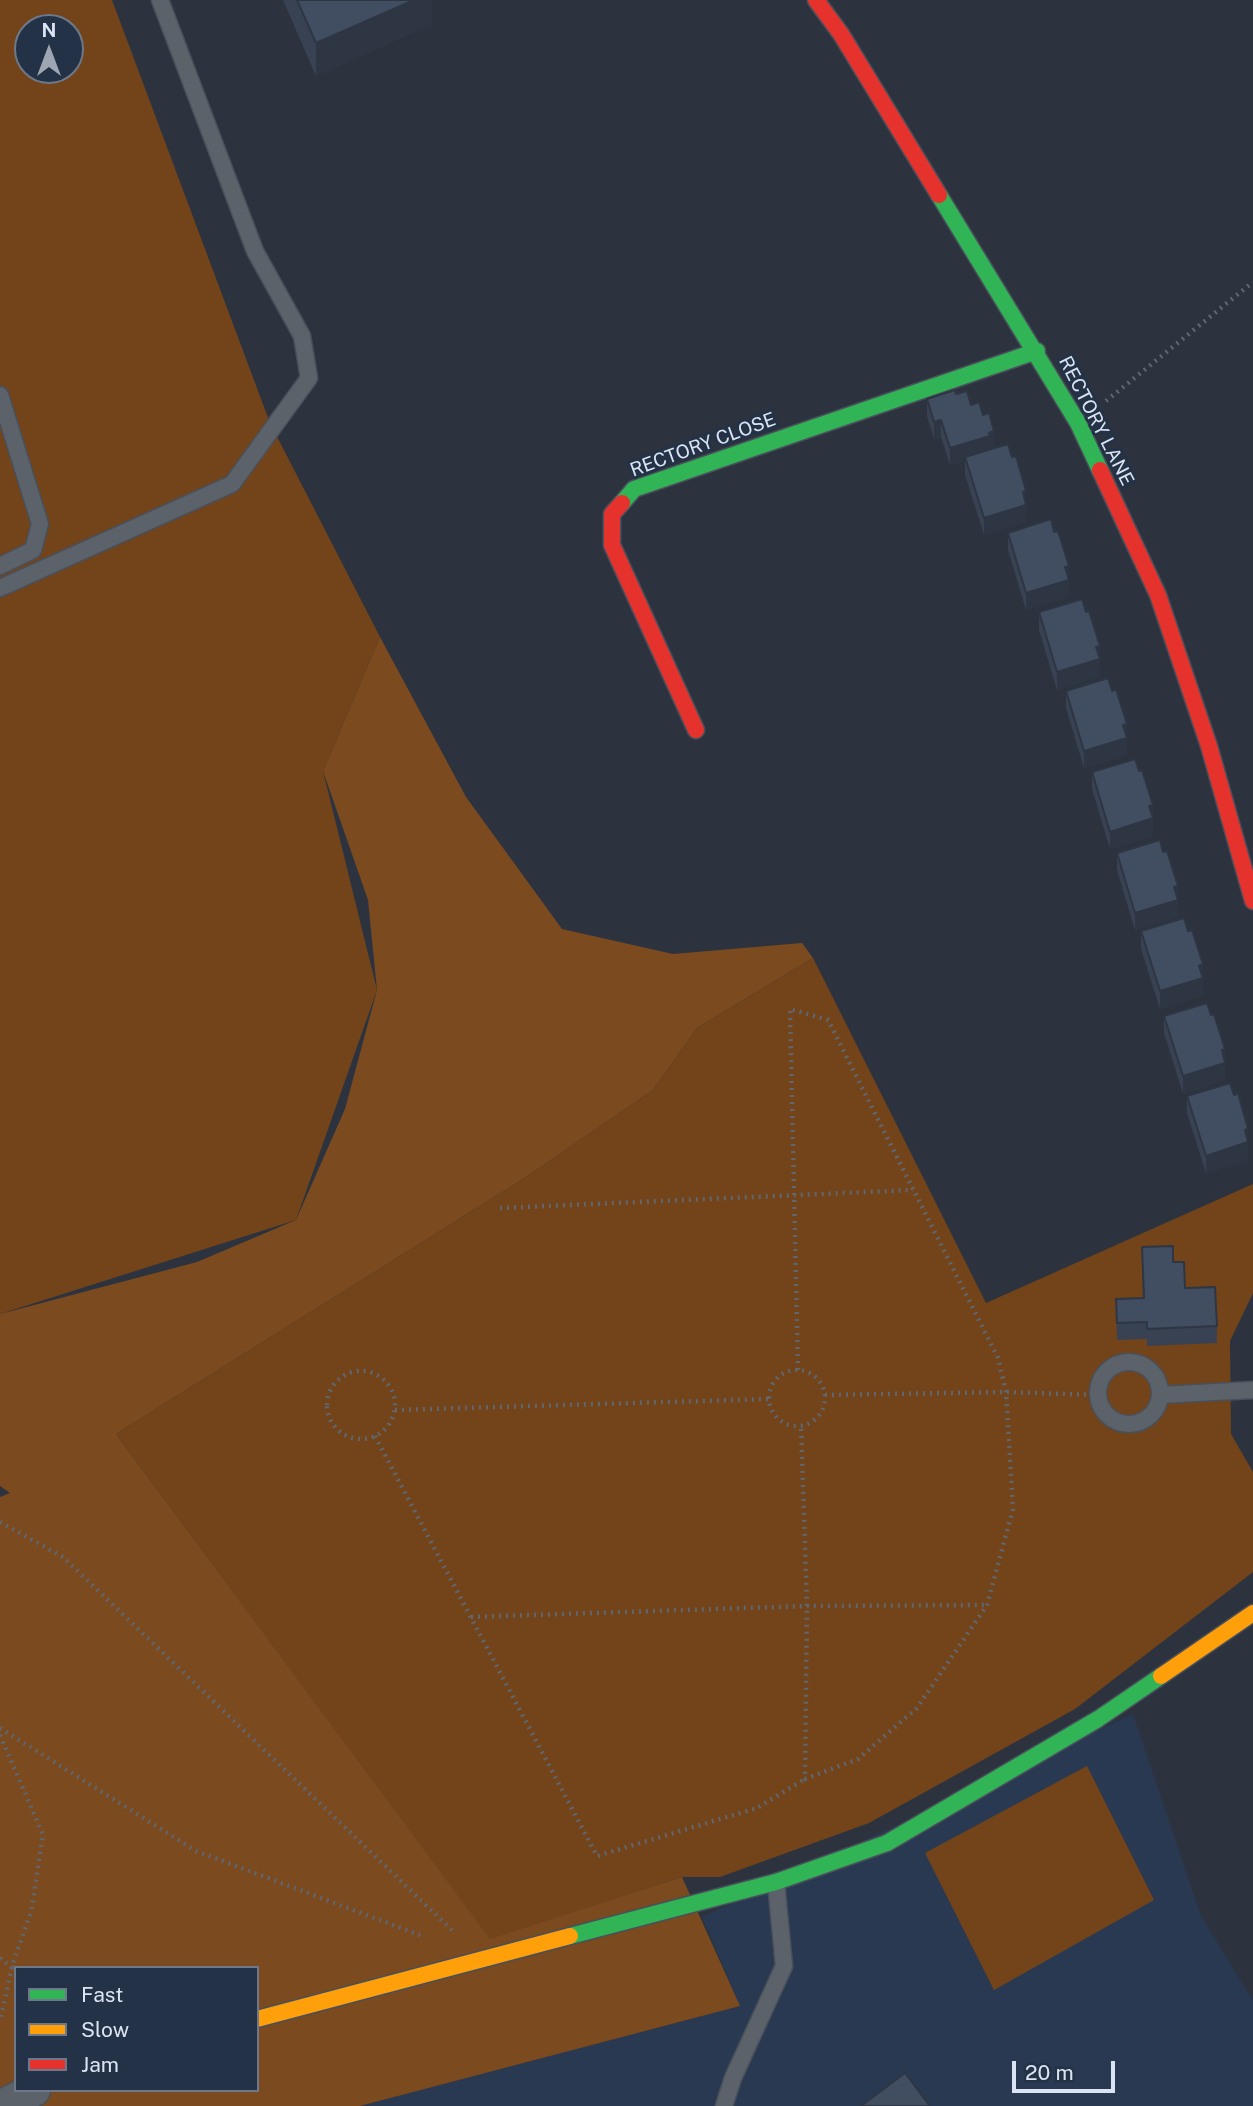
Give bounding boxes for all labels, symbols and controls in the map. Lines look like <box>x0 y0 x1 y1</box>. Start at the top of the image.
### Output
north arrow <box>14 14 84 84</box>
text: N <box>42 19 56 41</box>
street label: RECTORY LANE <box>1054 353 1138 489</box>
street label: RECTORY CLOSE <box>627 408 779 482</box>
legend <box>14 1966 259 2092</box>
text: Fast <box>81 1982 123 2007</box>
text: Slow <box>81 2017 129 2042</box>
scale bar <box>1015 2046 1118 2090</box>
text: Jam <box>81 2052 119 2077</box>
text: 20 m <box>1025 2060 1074 2085</box>

